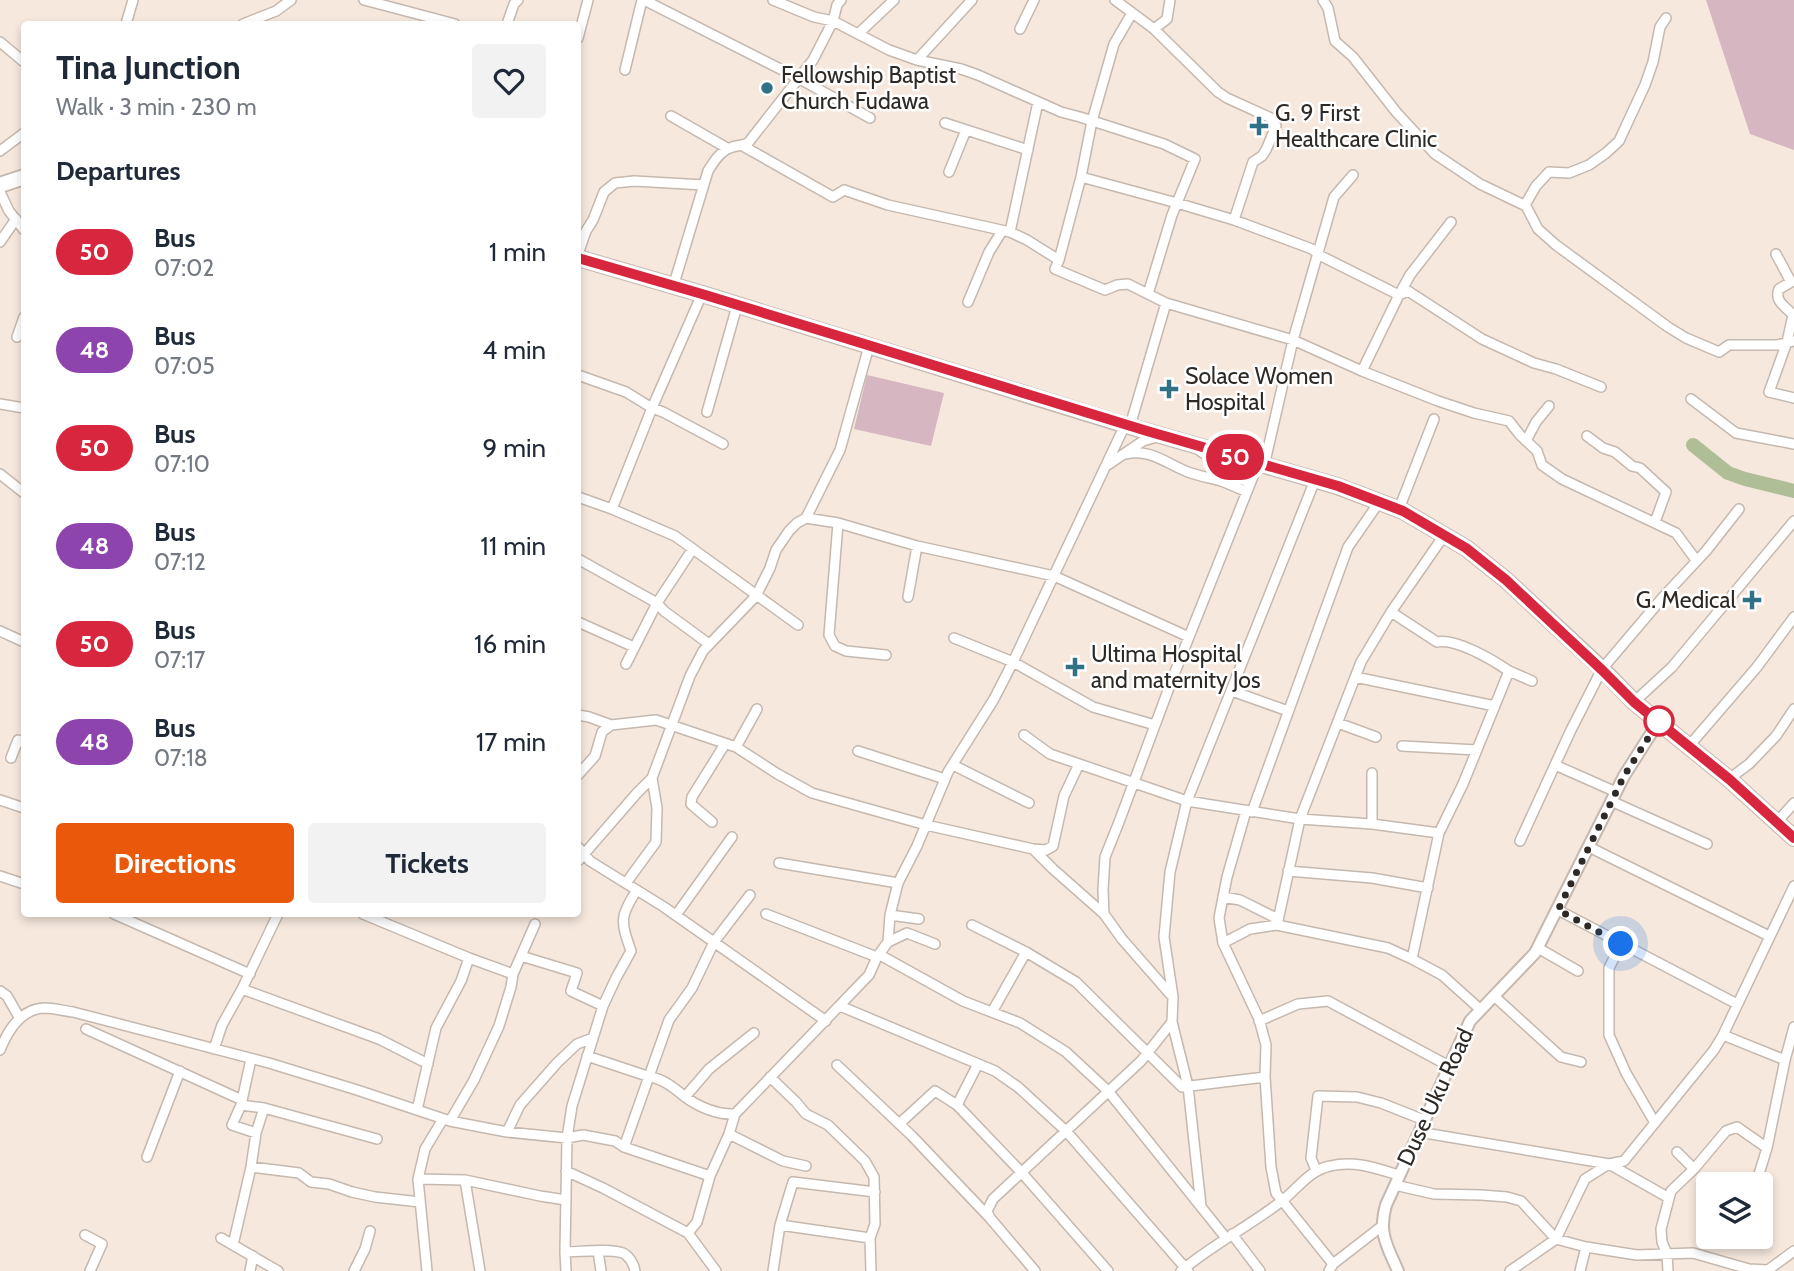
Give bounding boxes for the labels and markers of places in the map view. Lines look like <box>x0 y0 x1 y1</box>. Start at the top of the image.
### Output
place label: Fellowship Baptist Church Fudawa <box>781 61 956 115</box>
marker: Fellowship Baptist Church Fudawa <box>759 80 775 96</box>
place label: G. 9 First Healthcare Clinic <box>1275 99 1437 153</box>
marker: G. 9 First Healthcare Clinic <box>1249 116 1269 136</box>
place label: Solace Women Hospital <box>1185 362 1333 416</box>
marker: Solace Women Hospital <box>1159 379 1179 399</box>
place label: G. Medical <box>1636 586 1737 614</box>
marker: G. Medical <box>1742 590 1762 610</box>
place label: Ultima Hospital and maternity Jos <box>1091 640 1261 694</box>
marker: Ultima Hospital and maternity Jos <box>1065 657 1085 677</box>
unlabelled marker <box>1644 706 1674 736</box>

